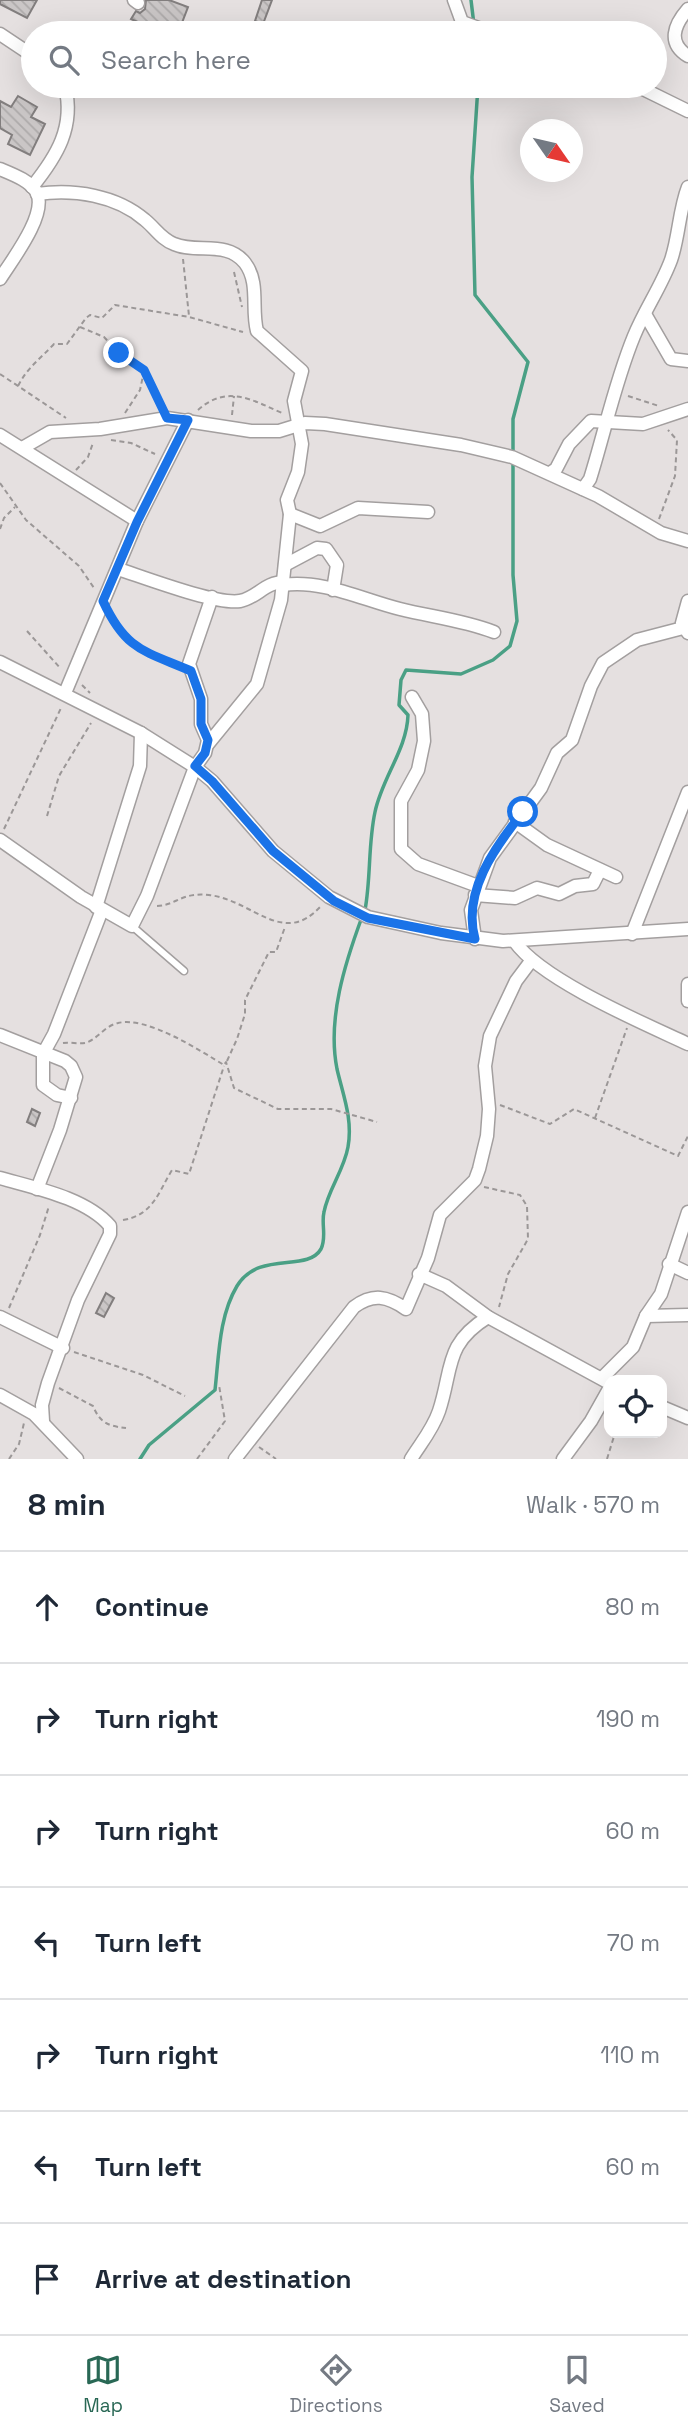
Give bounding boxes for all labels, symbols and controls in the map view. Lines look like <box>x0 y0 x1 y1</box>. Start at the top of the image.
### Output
search box <box>21 21 667 98</box>
icon: search <box>45 41 83 79</box>
text: Search here <box>101 43 251 77</box>
north arrow <box>520 119 583 182</box>
route end <box>103 337 134 368</box>
route start <box>507 796 538 827</box>
map controls <box>604 1375 667 1438</box>
button: locate <box>604 1375 667 1438</box>
text: 8 min <box>28 1485 106 1524</box>
text: Walk · 570 m <box>526 1490 660 1520</box>
icon: ahead <box>28 1588 66 1626</box>
text: Continue <box>95 1590 209 1624</box>
text: 80 m <box>605 1592 660 1622</box>
icon: right <box>28 1700 66 1738</box>
text: Turn right <box>95 1702 219 1736</box>
text: 190 m <box>596 1704 660 1734</box>
icon: right <box>28 1812 66 1850</box>
text: Turn right <box>95 1814 219 1848</box>
text: 60 m <box>605 1816 660 1846</box>
icon: left <box>28 1924 66 1962</box>
text: Turn left <box>95 1926 202 1960</box>
text: 70 m <box>607 1928 660 1958</box>
icon: right <box>28 2036 66 2074</box>
text: Turn right <box>95 2038 219 2072</box>
text: 110 m <box>600 2040 660 2070</box>
icon: left <box>28 2148 66 2186</box>
text: Turn left <box>95 2150 202 2184</box>
text: 60 m <box>605 2152 660 2182</box>
icon: arrive <box>28 2260 66 2298</box>
text: Arrive at destination <box>95 2262 352 2296</box>
tab: Map <box>83 2351 123 2418</box>
tab: Directions <box>290 2351 383 2418</box>
tab: Saved <box>549 2351 605 2418</box>

